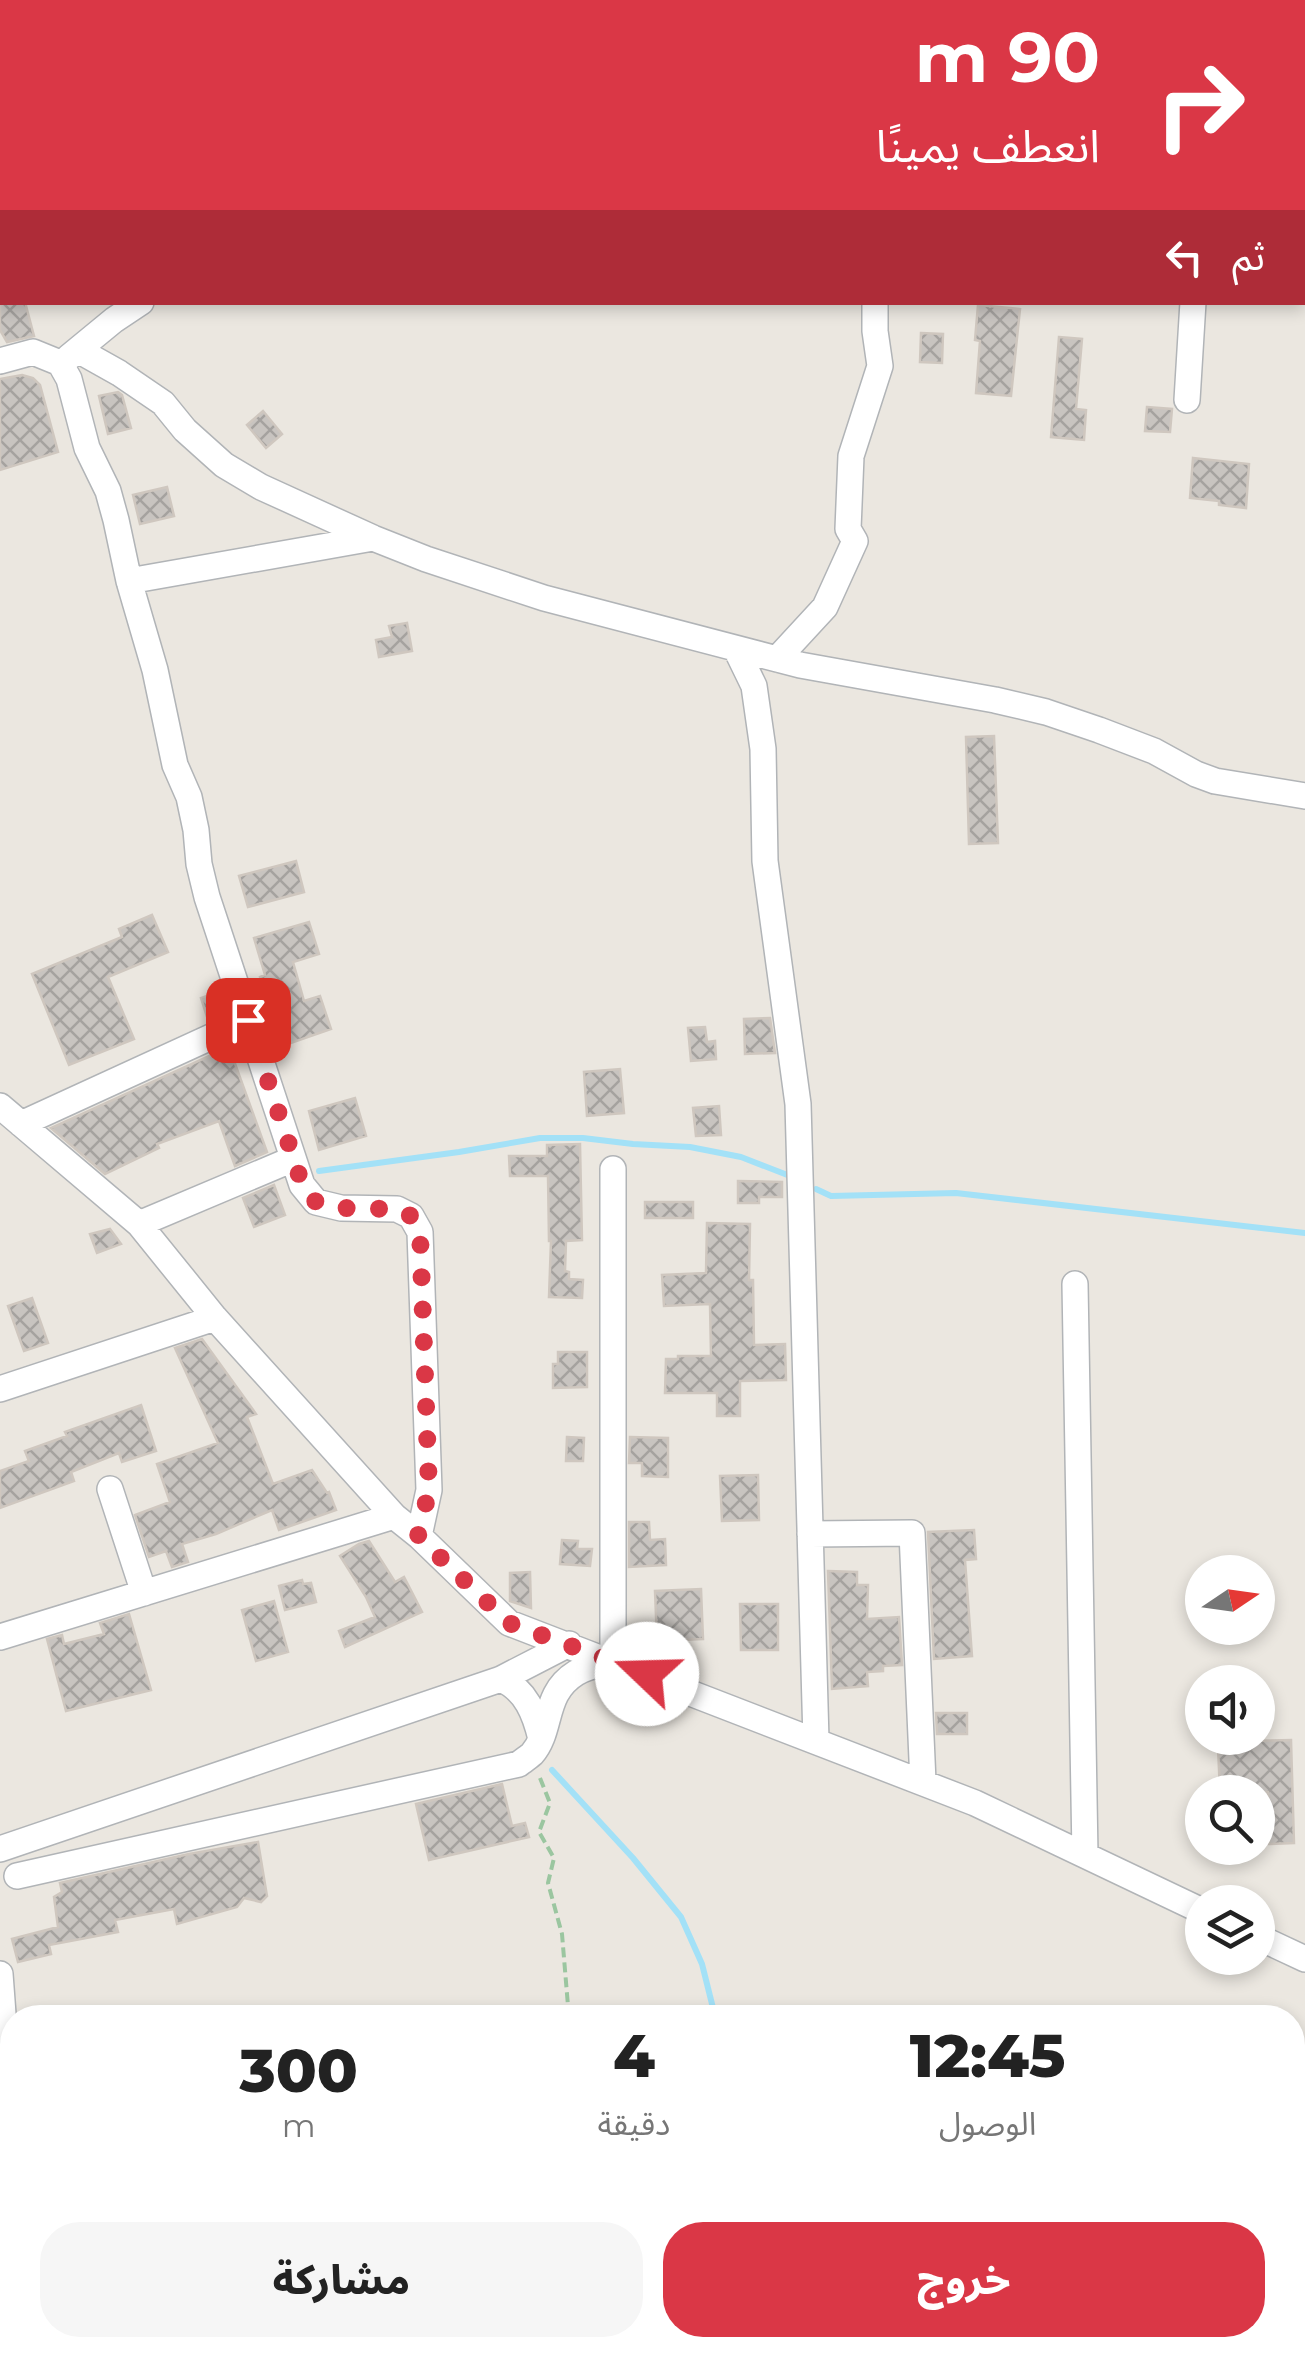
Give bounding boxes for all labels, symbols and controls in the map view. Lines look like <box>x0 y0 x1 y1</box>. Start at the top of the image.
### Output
text: 90 m <box>915 14 1100 100</box>
icon: right <box>1135 40 1265 170</box>
text: انعطف يمينًا <box>876 118 1100 173</box>
icon: left <box>1157 230 1212 285</box>
text: ثم <box>1232 233 1265 280</box>
pin <box>206 978 291 1063</box>
icon: arrive <box>221 993 276 1048</box>
north arrow <box>1185 1555 1275 1645</box>
map controls <box>1185 1555 1275 1975</box>
position arrow <box>595 1622 699 1726</box>
button: sound <box>1185 1665 1275 1755</box>
button: search <box>1185 1775 1275 1865</box>
button: layers <box>1185 1885 1275 1975</box>
text: 4 <box>613 2019 655 2092</box>
text: 12:45 <box>910 2019 1065 2092</box>
text: 300 <box>240 2034 358 2107</box>
text: دقيقة <box>597 2104 670 2143</box>
text: الوصول <box>939 2104 1036 2143</box>
text: m <box>282 2106 316 2145</box>
button: مشاركة <box>40 2222 643 2337</box>
button: خروج <box>663 2222 1265 2337</box>

